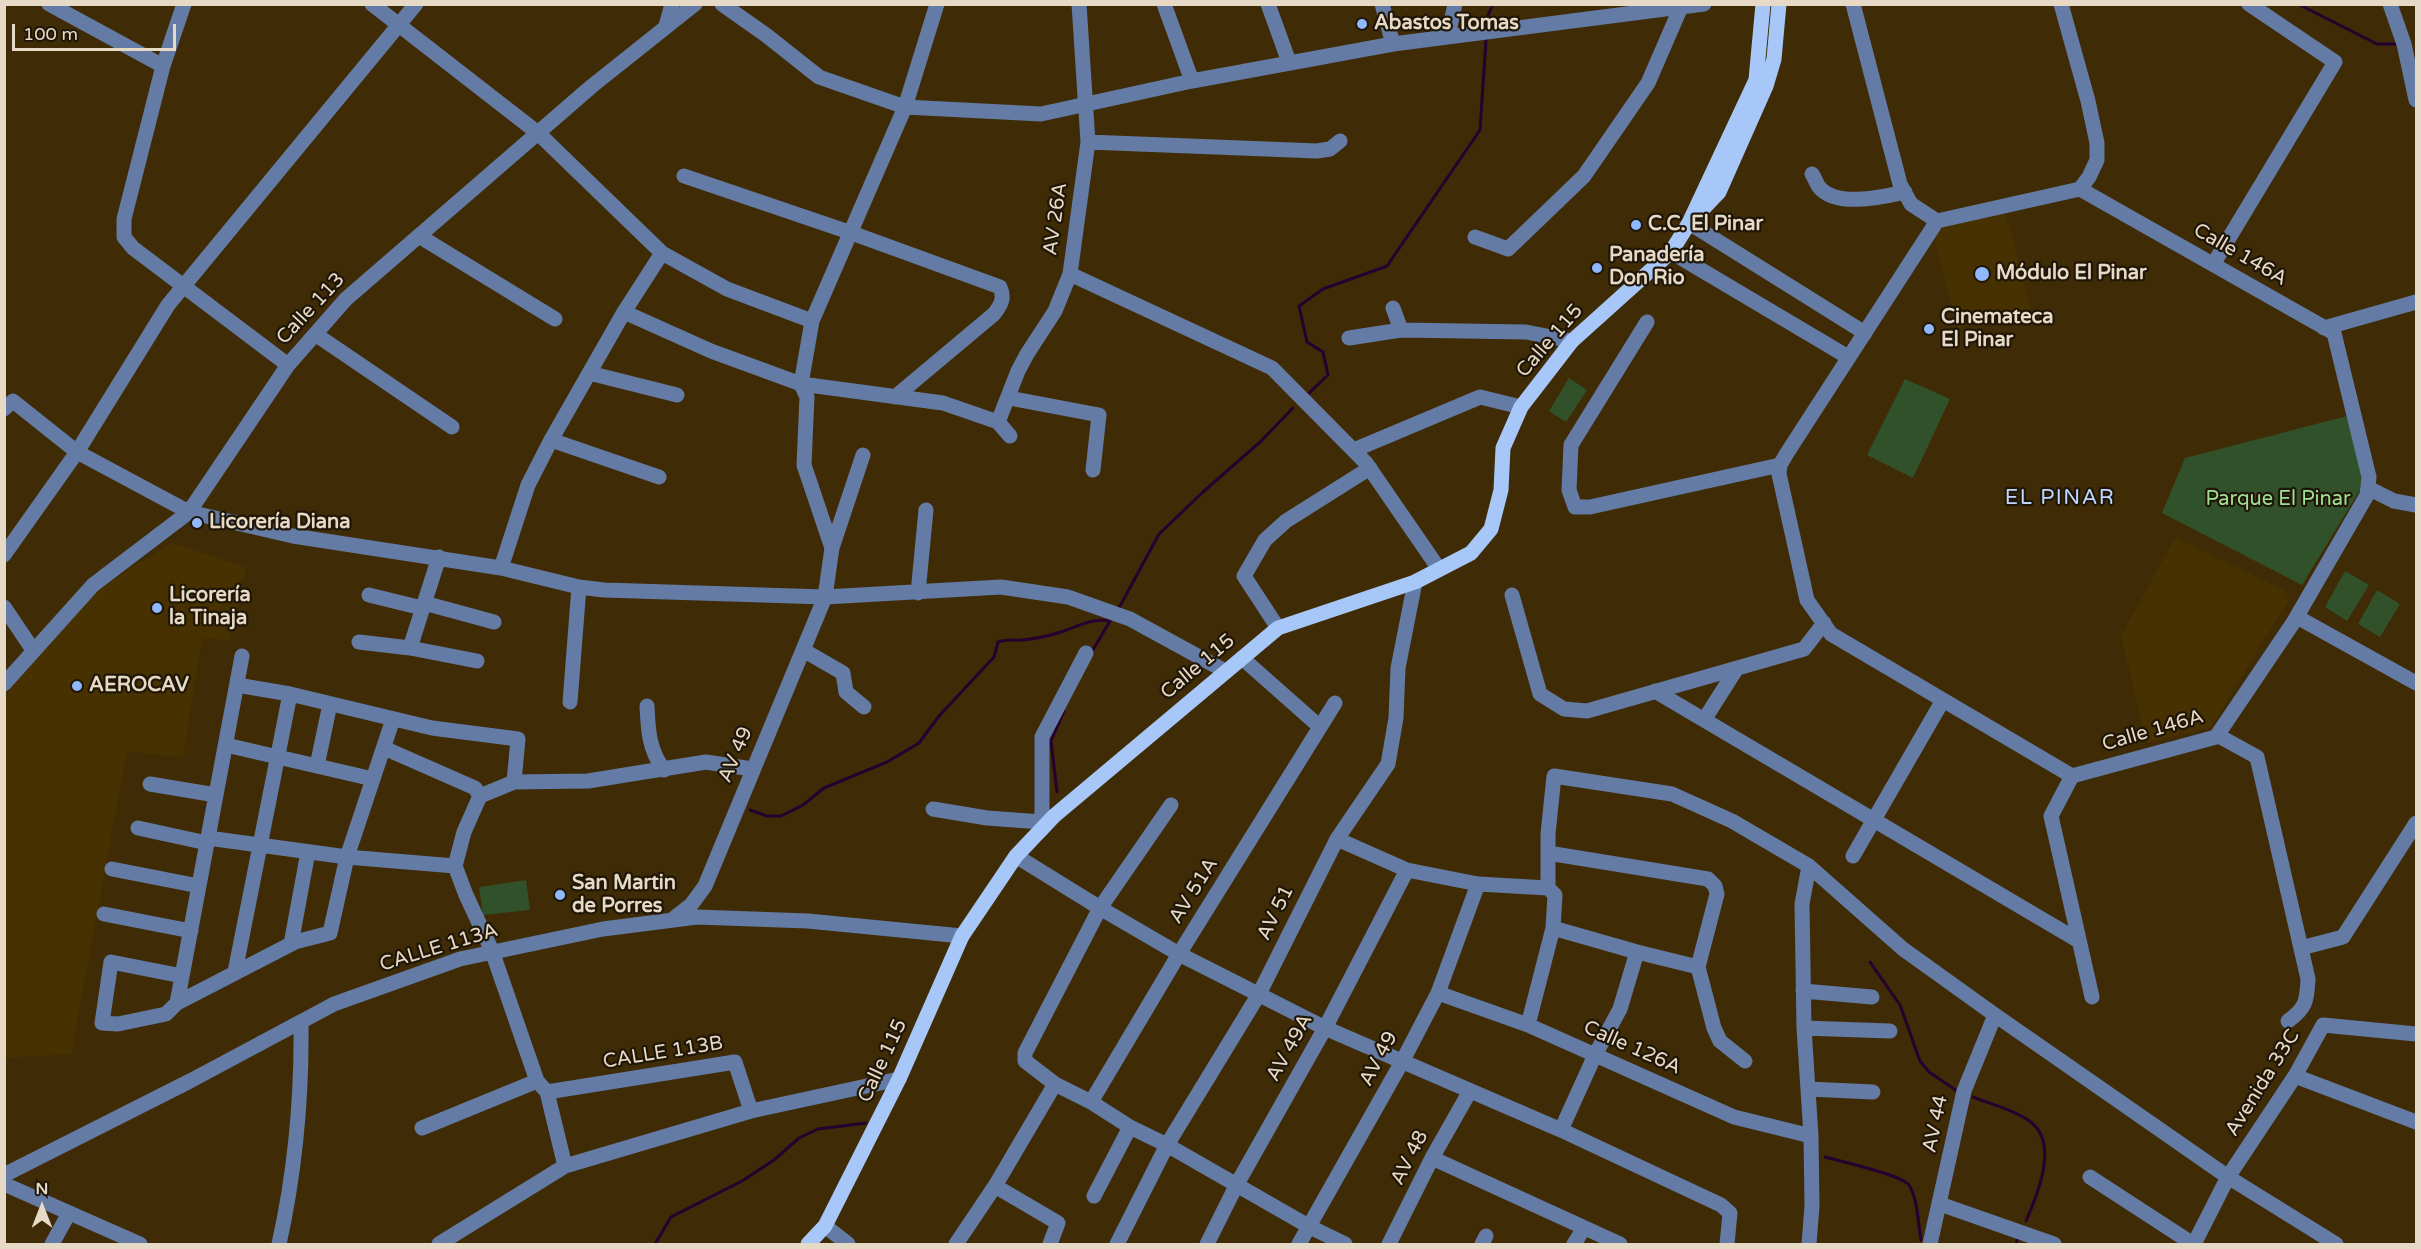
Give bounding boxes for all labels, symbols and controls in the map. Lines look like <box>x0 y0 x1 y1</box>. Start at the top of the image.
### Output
scale bar <box>15 12 178 50</box>
place label: Abastos Tomas <box>1374 12 1519 36</box>
marker: Abastos Tomas <box>1355 17 1369 31</box>
text: 100 m <box>23 23 78 45</box>
street label: AV 26A <box>1039 181 1073 257</box>
place label: C.C. El Pinar <box>1648 213 1763 237</box>
marker: C.C. El Pinar <box>1629 218 1643 232</box>
street label: Calle 146A <box>2189 219 2291 291</box>
place label: Panadería Don Rio <box>1609 244 1704 291</box>
marker: Panadería Don Rio <box>1590 261 1604 275</box>
place label: Módulo El Pinar <box>1996 262 2147 286</box>
marker: Módulo El Pinar <box>1973 265 1991 283</box>
street label: Calle 113 <box>272 268 350 350</box>
street label: Calle 115 <box>1512 299 1588 383</box>
place label: Cinemateca El Pinar <box>1941 306 2053 353</box>
marker: Cinemateca El Pinar <box>1922 322 1936 336</box>
district label: EL PINAR <box>2005 485 2115 511</box>
park label: Parque El Pinar <box>2205 488 2351 512</box>
place label: Licorería Diana <box>209 511 350 535</box>
marker: Licorería Diana <box>190 516 204 530</box>
place label: Licorería la Tinaja <box>169 584 251 631</box>
marker: Licorería la Tinaja <box>150 601 164 615</box>
street label: Calle 115 <box>1156 629 1240 705</box>
place label: AEROCAV <box>89 674 189 698</box>
marker: AEROCAV <box>70 679 84 693</box>
street label: Calle 146A <box>2100 705 2206 757</box>
street label: AV 49 <box>714 724 758 786</box>
street label: AV 51A <box>1164 854 1224 928</box>
place label: San Martin de Porres <box>572 872 676 919</box>
street label: AV 51 <box>1252 882 1300 944</box>
marker: San Martin de Porres <box>553 888 567 902</box>
street label: CALLE 113A <box>377 919 501 977</box>
street label: AV 49A <box>1262 1010 1318 1086</box>
street label: Calle 115 <box>853 1015 913 1107</box>
street label: Calle 126A <box>1580 1016 1684 1080</box>
street label: Avenida 33C <box>2221 1025 2305 1141</box>
street label: AV 49 <box>1355 1028 1403 1090</box>
street label: CALLE 113B <box>601 1032 725 1074</box>
street label: AV 44 <box>1918 1093 1954 1155</box>
street label: AV 48 <box>1386 1127 1434 1189</box>
north arrow <box>12 1177 72 1237</box>
text: N <box>36 1179 48 1199</box>

